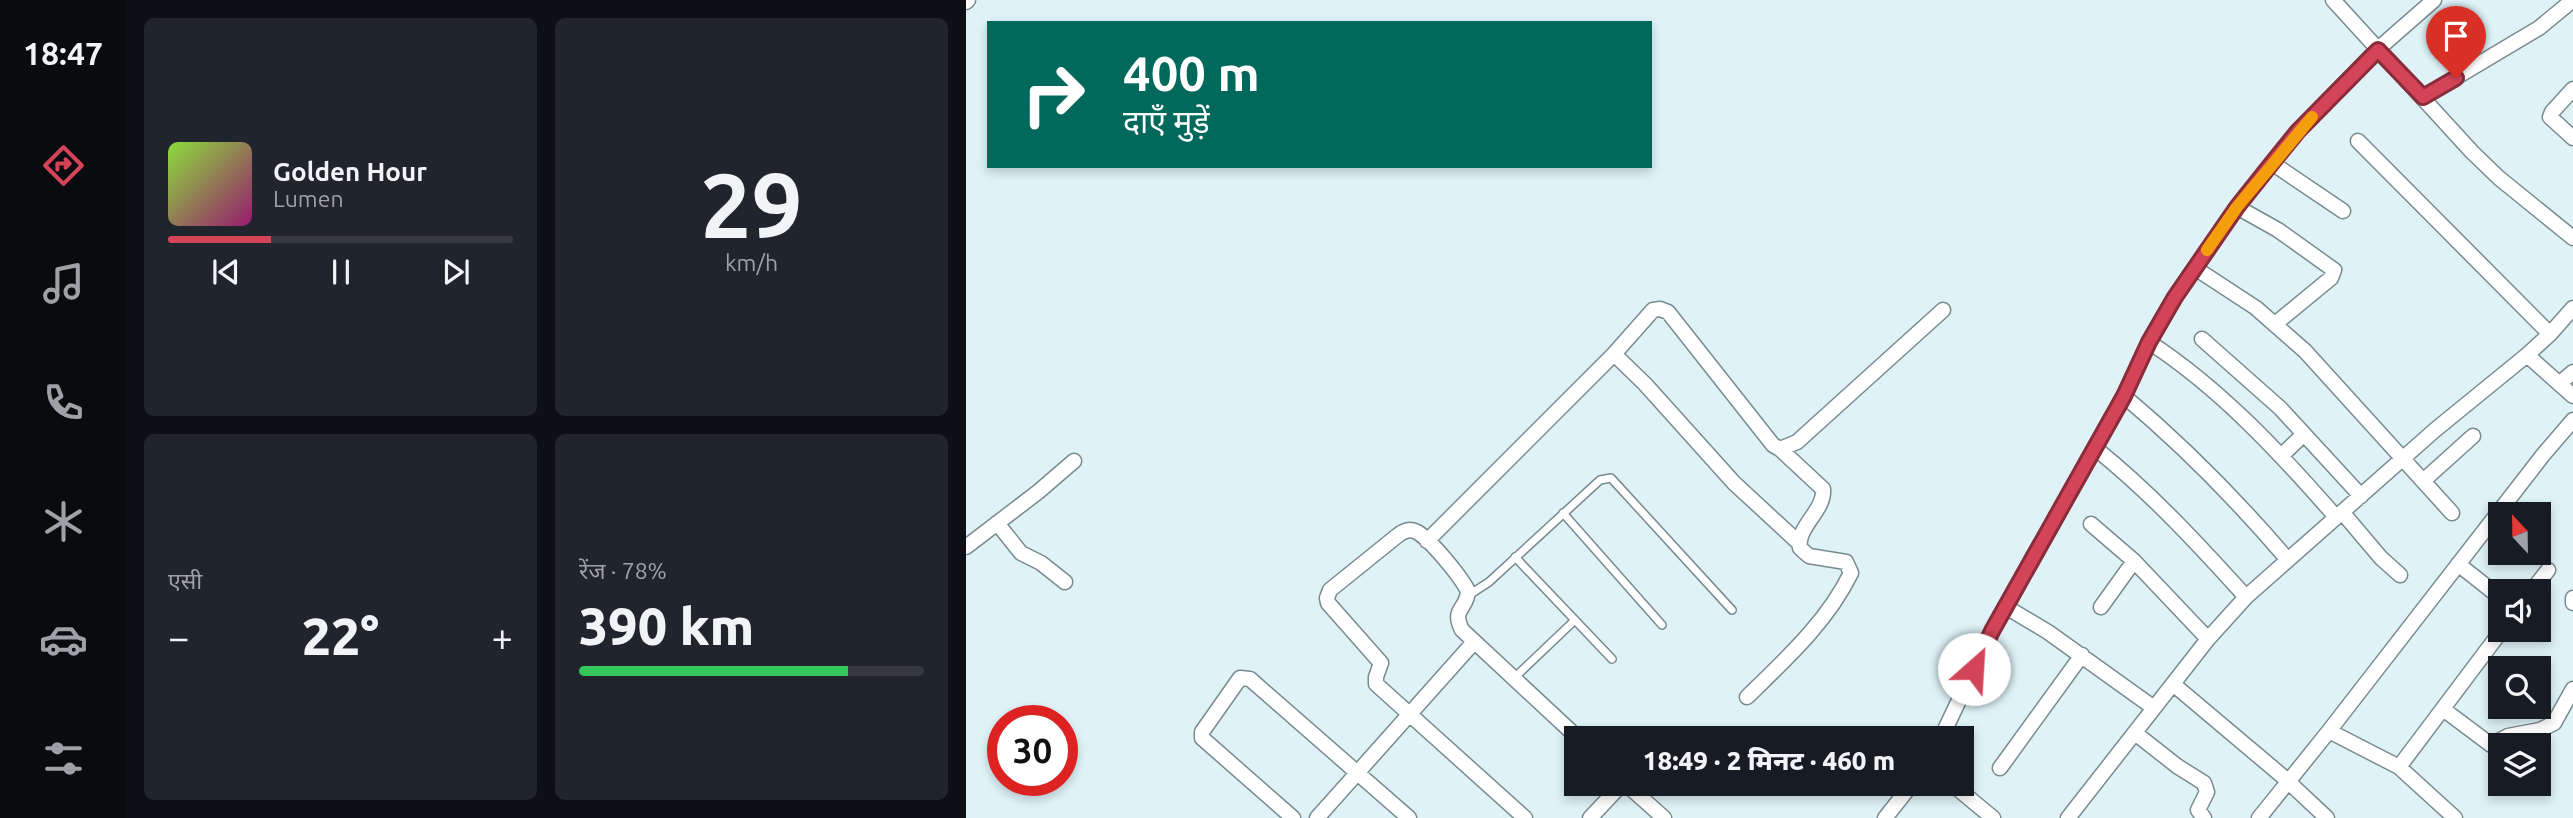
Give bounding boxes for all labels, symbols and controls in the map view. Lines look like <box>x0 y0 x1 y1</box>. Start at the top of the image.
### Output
pin <box>2426 6 2486 78</box>
icon: arrive <box>2437 17 2475 55</box>
text: 18:47 <box>23 35 103 71</box>
text: 400 m <box>1123 45 1260 100</box>
icon: right <box>1008 49 1099 140</box>
text: दाएँ मुड़ें <box>1123 103 1210 139</box>
icon: directions <box>39 141 88 190</box>
text: 29 <box>700 153 803 255</box>
text: Golden Hour <box>273 157 427 186</box>
text: Lumen <box>273 186 344 211</box>
text: km/h <box>725 250 778 275</box>
icon: previous <box>207 253 245 291</box>
icon: pause <box>322 253 360 291</box>
icon: next <box>437 253 475 291</box>
icon: music <box>39 259 88 308</box>
icon: phone <box>39 378 88 427</box>
icon: climate <box>39 497 88 546</box>
north arrow <box>2488 502 2552 565</box>
map controls <box>2488 502 2551 796</box>
text: रेंज · 78% <box>579 558 667 583</box>
text: एसी <box>168 568 202 593</box>
button: sound <box>2488 579 2551 642</box>
text: 390 km <box>579 597 754 655</box>
text: 22° <box>302 607 379 665</box>
icon: car <box>39 615 88 664</box>
text: − <box>168 616 189 658</box>
text: + <box>492 616 513 658</box>
position arrow <box>1937 632 2011 706</box>
button: search <box>2488 656 2551 719</box>
speed limit sign: 30 <box>987 705 1078 796</box>
button: layers <box>2488 733 2551 796</box>
icon: filters <box>39 734 88 783</box>
text: 18:49 · 2 मिनट · 460 m <box>1643 746 1895 775</box>

